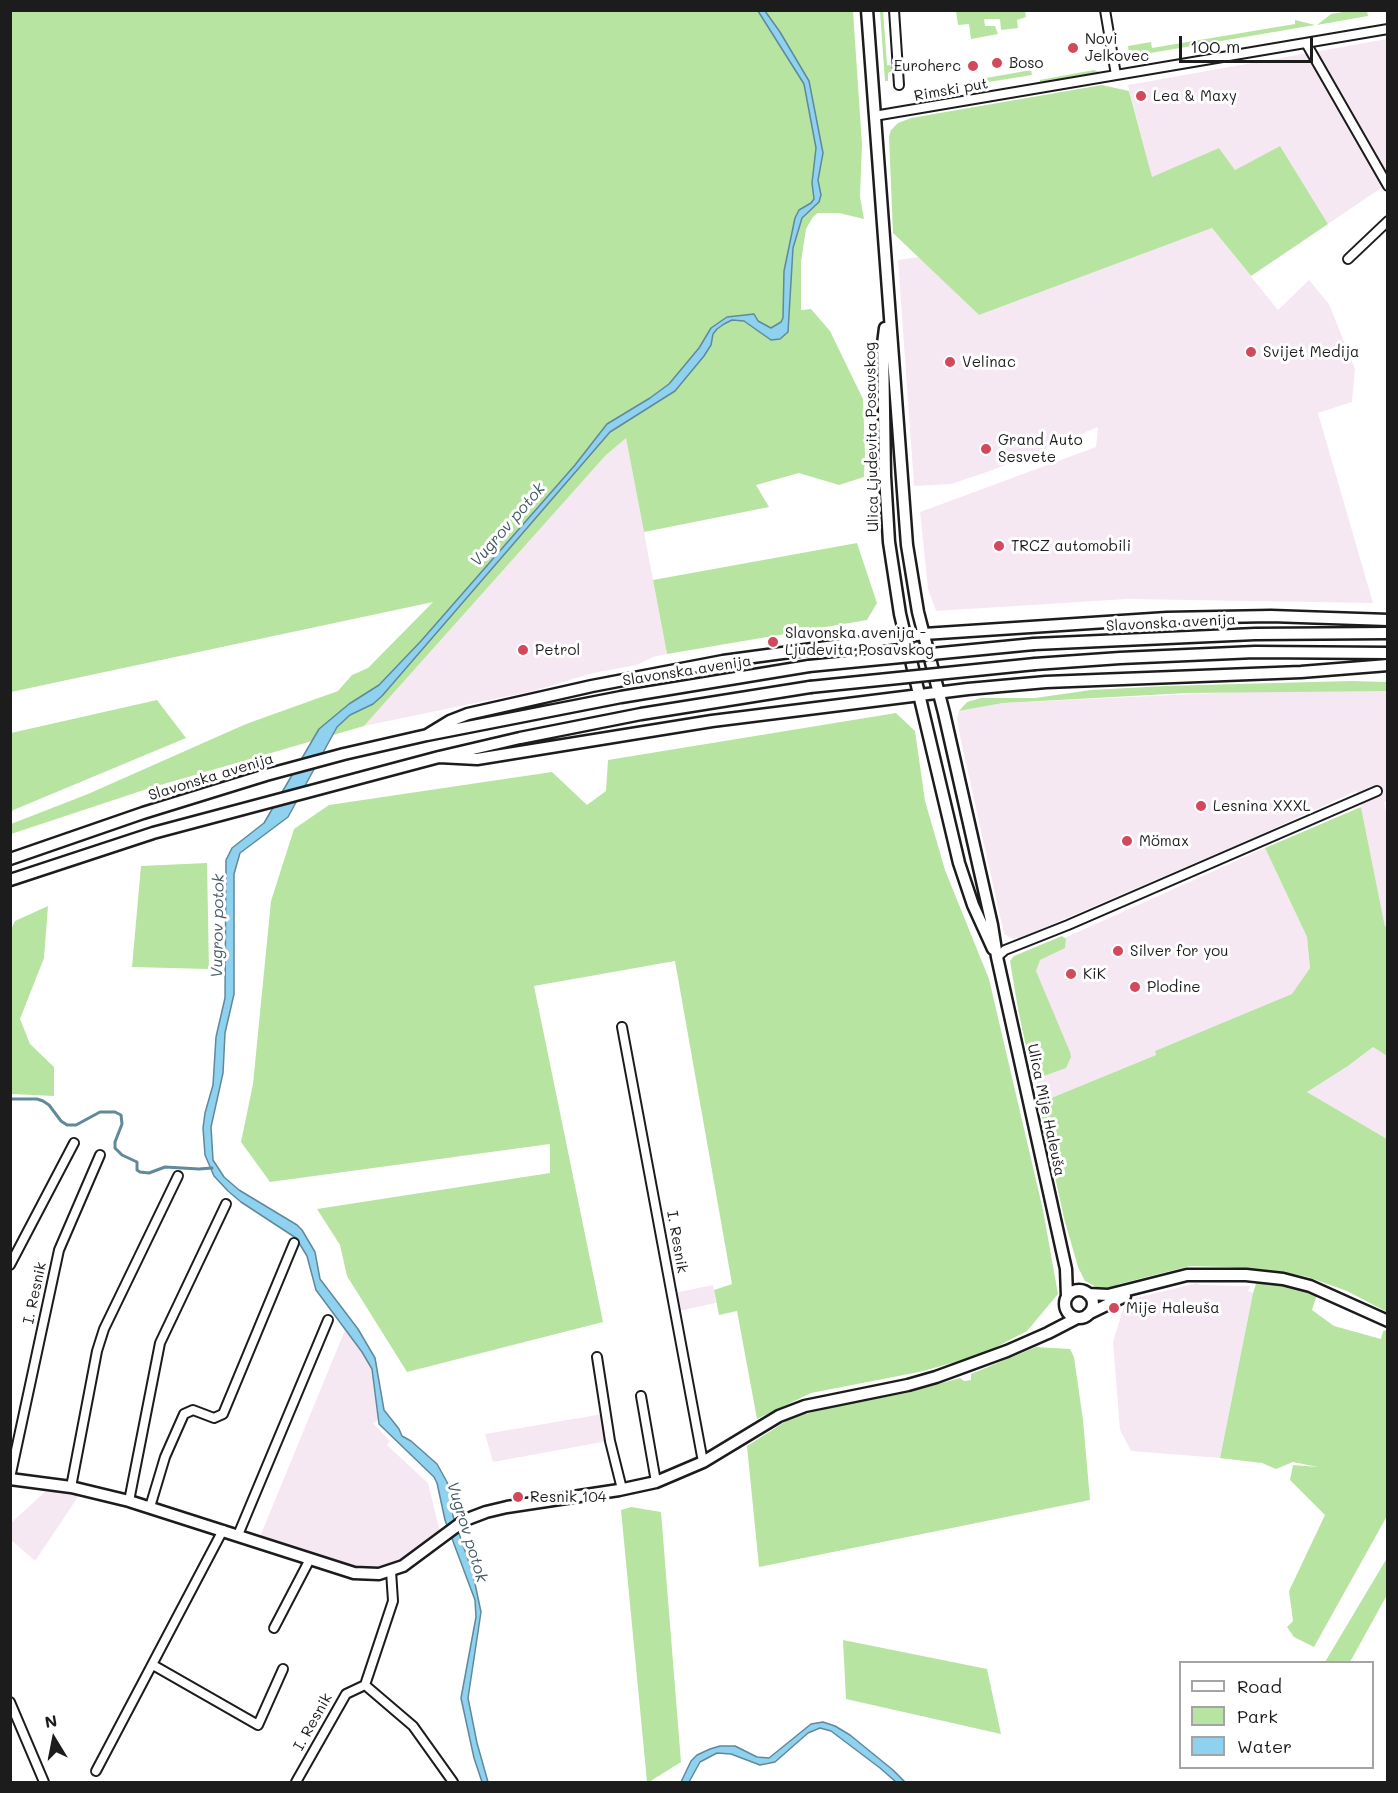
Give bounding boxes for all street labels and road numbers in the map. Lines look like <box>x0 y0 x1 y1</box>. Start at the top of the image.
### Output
street label: Rimski put <box>913 75 989 105</box>
street label: Ulica Ljudevita Posavskog <box>861 342 883 532</box>
street label: Slavonska avenija <box>1106 611 1236 635</box>
street label: Slavonska avenija <box>621 652 753 690</box>
street label: Slavonska avenija <box>146 749 276 805</box>
street label: Ulica Mije Haleuša <box>1023 1042 1069 1178</box>
street label: I. Resnik <box>663 1209 691 1275</box>
street label: I. Resnik <box>20 1260 50 1326</box>
street label: I. Resnik <box>290 1690 336 1754</box>

